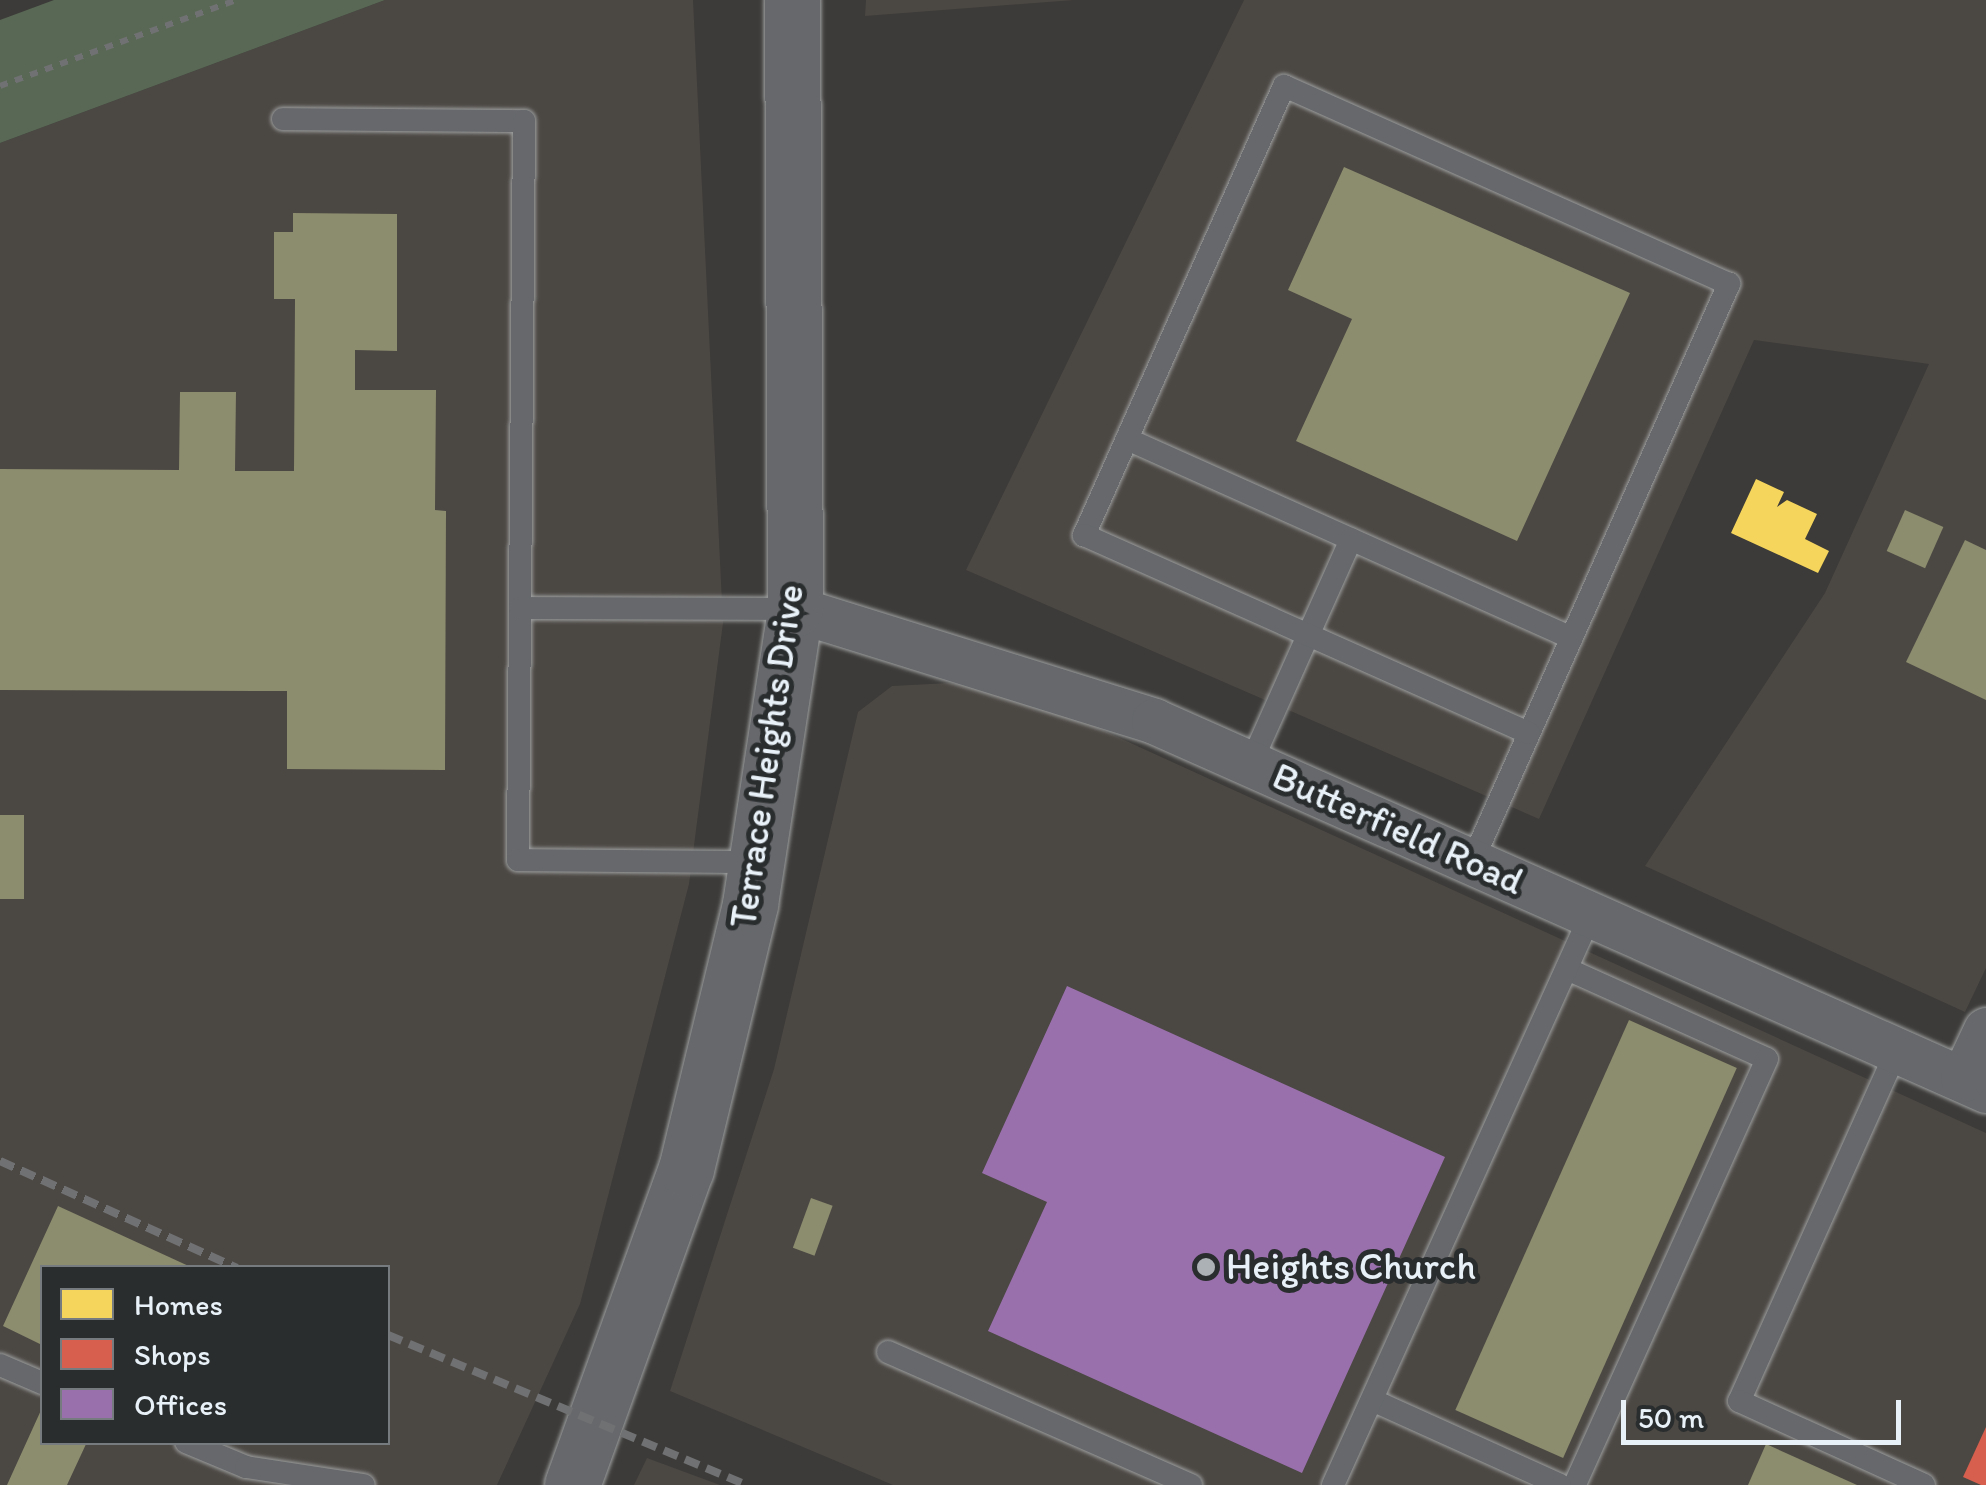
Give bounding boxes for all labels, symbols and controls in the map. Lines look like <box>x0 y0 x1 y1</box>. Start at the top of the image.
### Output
street label: Terrace Heights Drive <box>720 581 814 931</box>
street label: Butterfield Road <box>1265 753 1531 905</box>
place label: Heights Church <box>1226 1244 1477 1290</box>
marker: Heights Church <box>1195 1256 1217 1278</box>
legend <box>40 1265 390 1445</box>
text: Homes <box>134 1286 223 1323</box>
text: Shops <box>134 1336 211 1373</box>
scale bar <box>1626 1380 1906 1442</box>
text: Offices <box>134 1386 227 1423</box>
text: 50 m <box>1638 1399 1704 1436</box>

